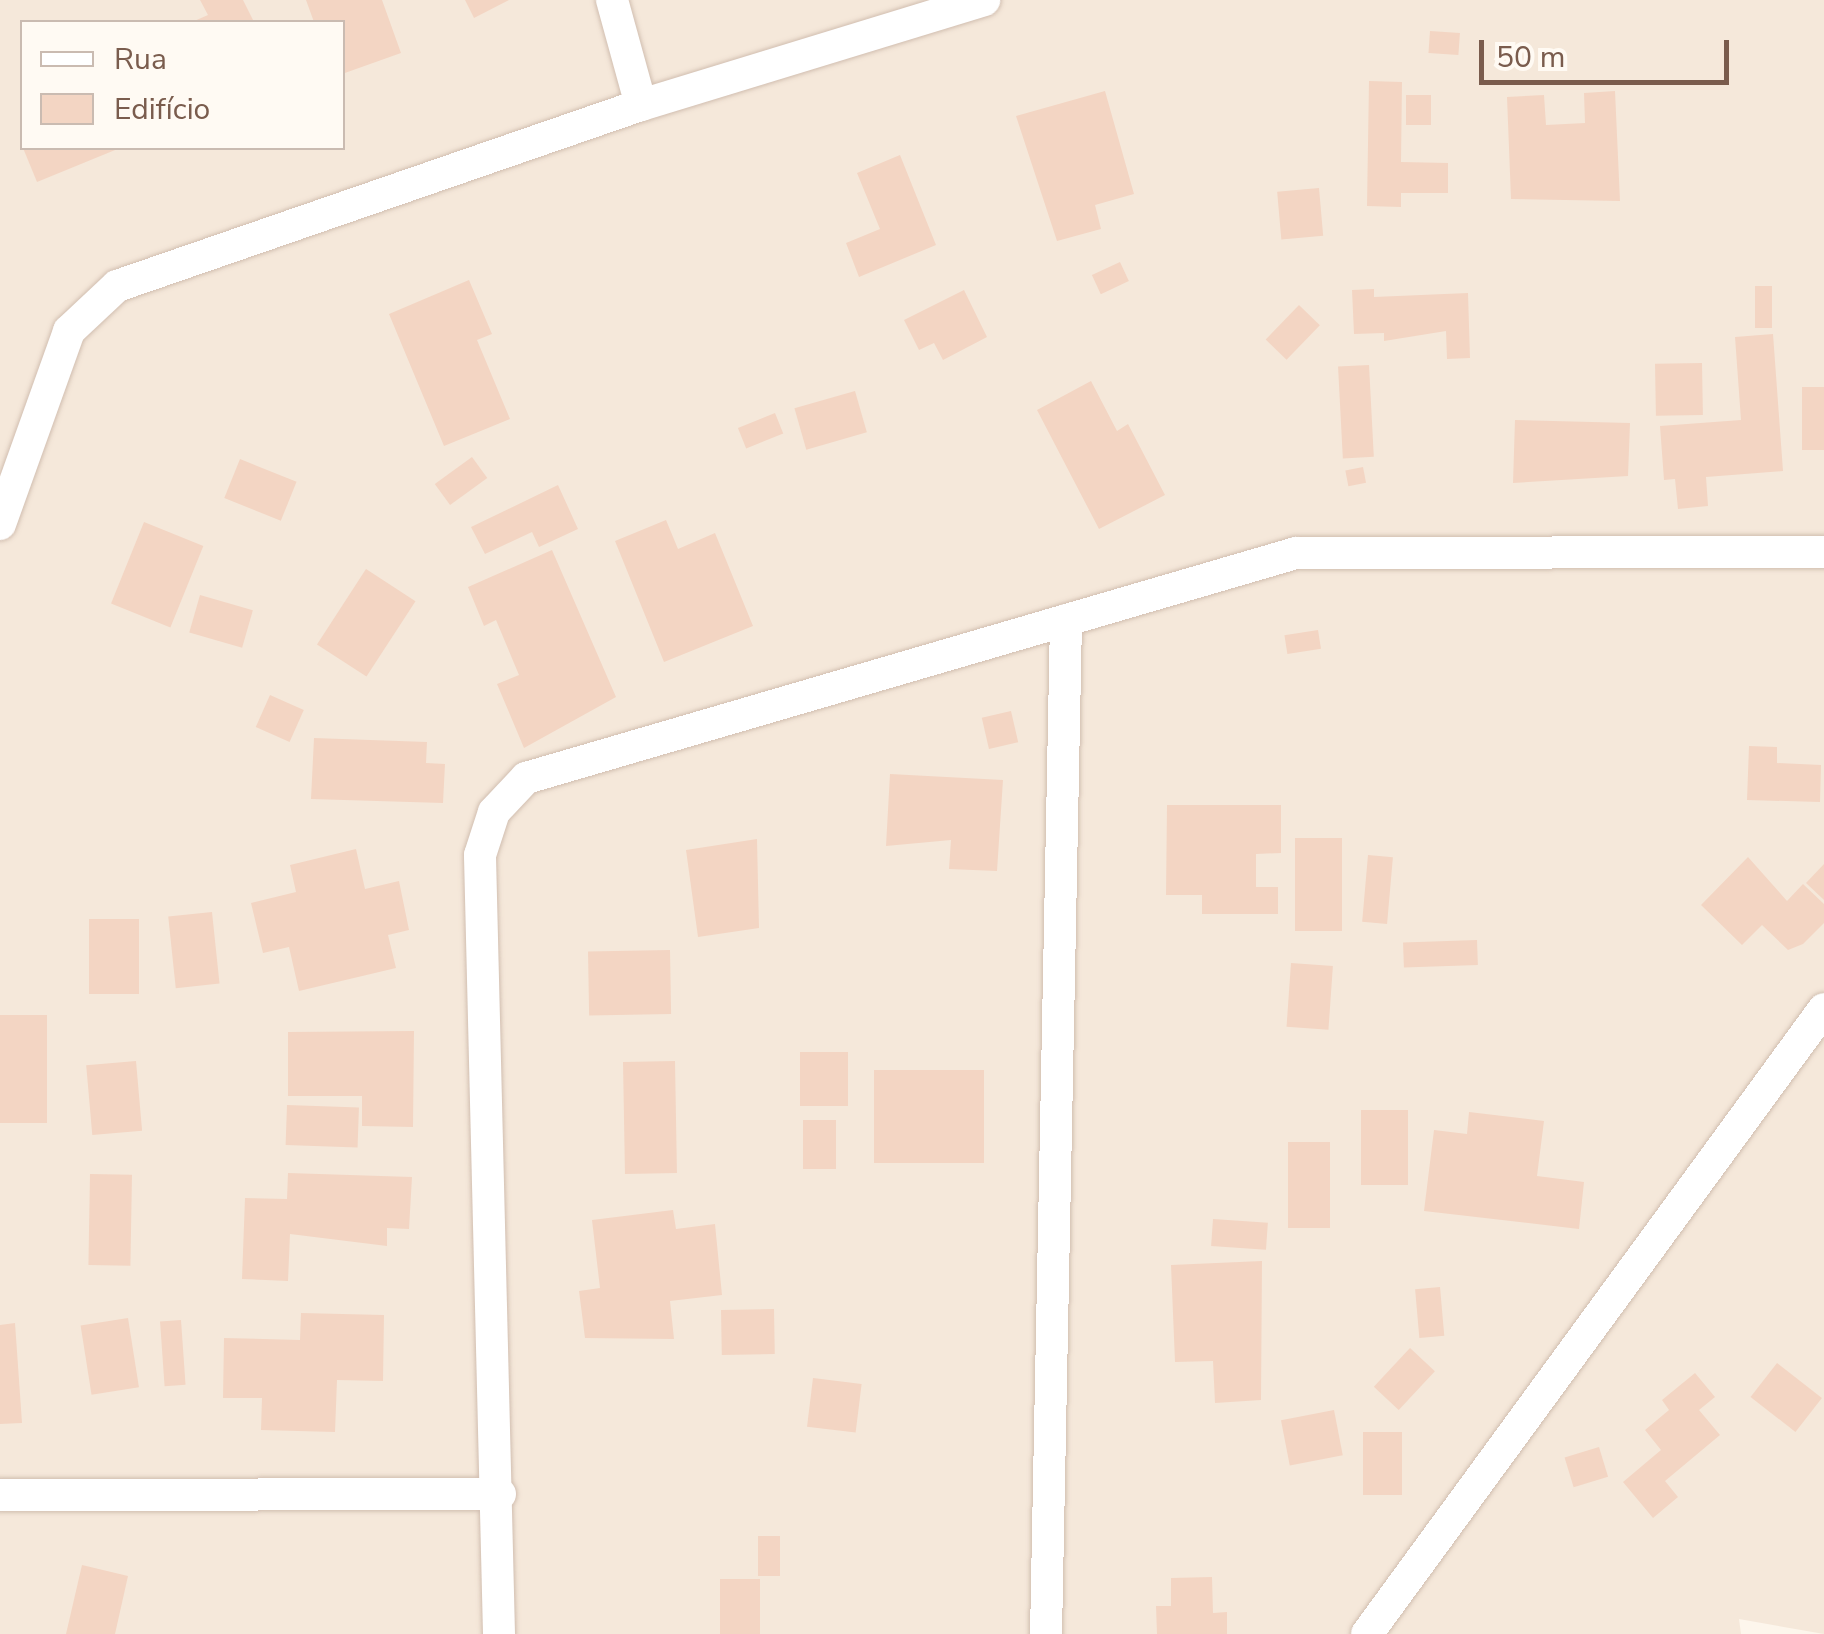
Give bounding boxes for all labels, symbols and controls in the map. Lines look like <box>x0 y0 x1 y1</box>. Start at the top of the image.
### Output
legend <box>20 20 345 150</box>
scale bar <box>1484 20 1734 82</box>
text: 50 m <box>1496 37 1565 78</box>
text: Rua <box>114 39 167 80</box>
text: Edifício <box>114 89 210 130</box>

